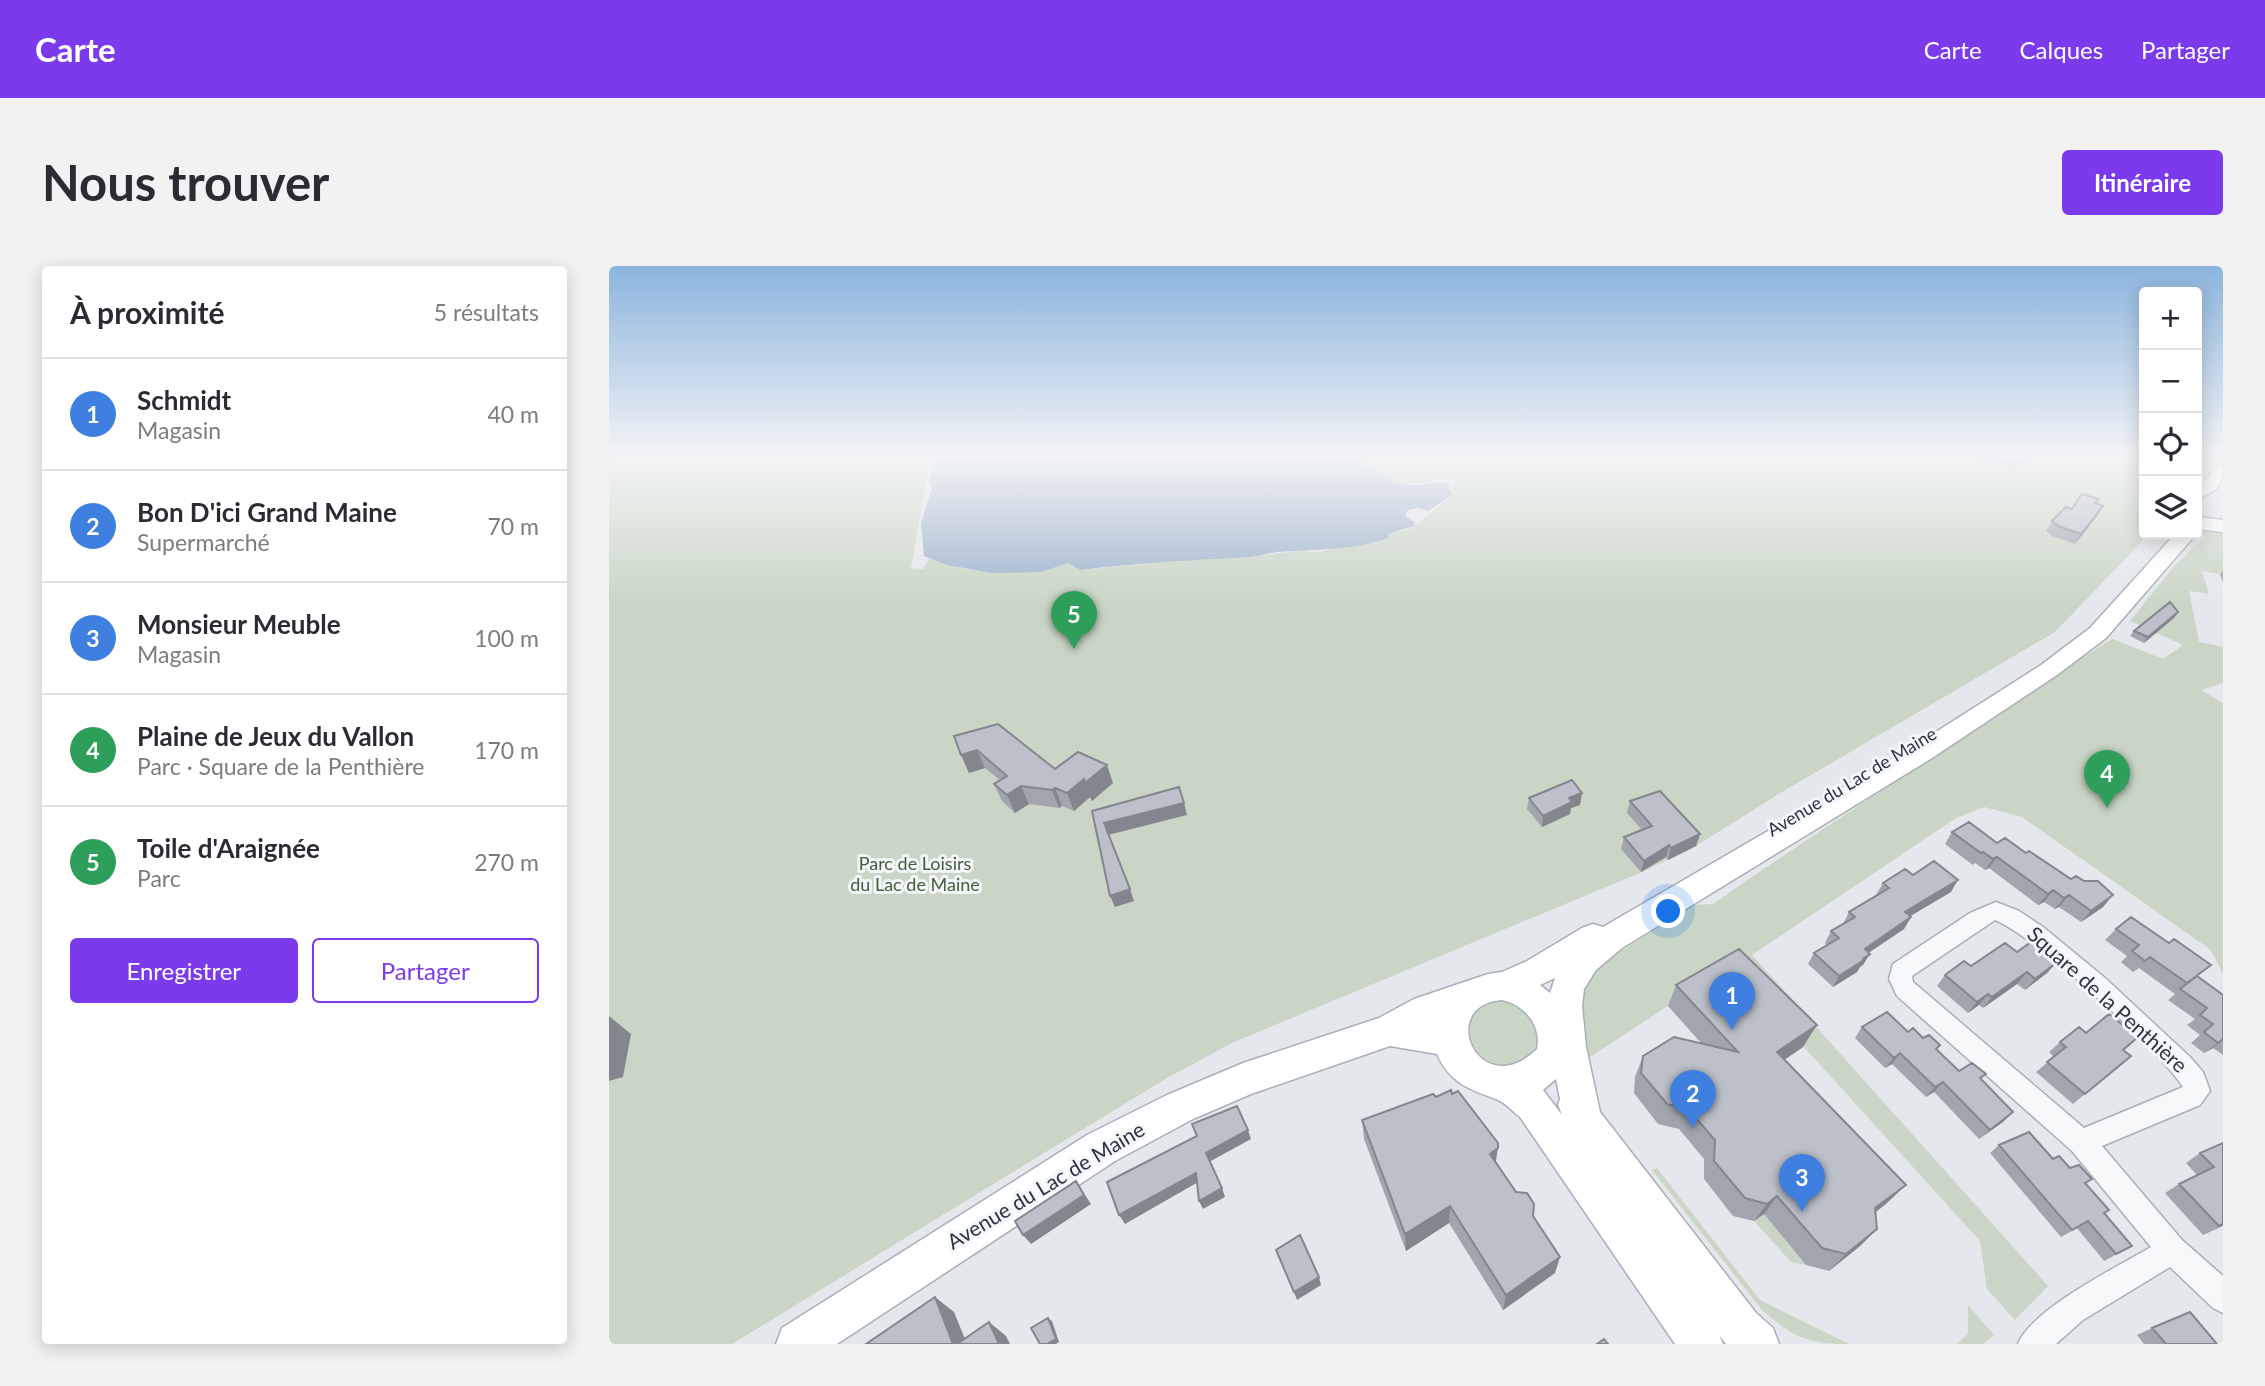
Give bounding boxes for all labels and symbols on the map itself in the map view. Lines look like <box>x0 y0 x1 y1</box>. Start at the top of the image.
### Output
pin: 5 <box>1051 591 1097 649</box>
street label: Avenue du Lac de Maine <box>1763 722 1940 840</box>
pin: 4 <box>2084 750 2130 808</box>
park label: Parc de Loisirs du Lac de Maine <box>850 852 980 895</box>
your location <box>1651 894 1685 928</box>
street label: Square de la Penthière <box>2023 921 2193 1077</box>
pin: 1 <box>1709 972 1755 1030</box>
pin: 2 <box>1670 1070 1716 1128</box>
street label: Avenue du Lac de Maine <box>942 1116 1149 1254</box>
pin: 3 <box>1779 1154 1825 1212</box>

